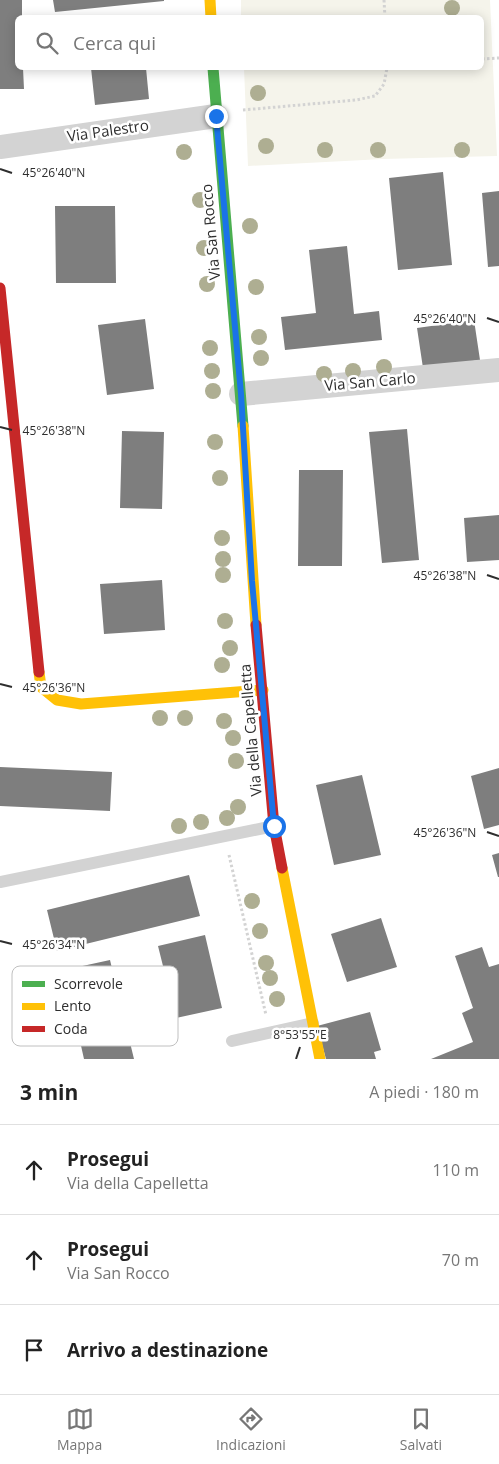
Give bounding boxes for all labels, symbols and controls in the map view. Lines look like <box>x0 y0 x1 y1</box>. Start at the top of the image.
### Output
search box <box>15 15 484 70</box>
icon: search <box>33 29 61 57</box>
text: Cerca qui <box>73 30 156 56</box>
route end <box>205 105 228 128</box>
street label: Via Palestro <box>66 114 150 146</box>
text: 45°26'40"N <box>23 164 85 181</box>
street label: Via San Rocco <box>196 183 224 281</box>
text: 45°26'40"N <box>414 310 476 327</box>
street label: Via San Carlo <box>324 367 416 395</box>
text: 45°26'38"N <box>23 422 85 439</box>
text: 45°26'38"N <box>414 567 476 584</box>
street label: Via della Capelletta <box>234 663 266 797</box>
text: 45°26'36"N <box>23 679 85 696</box>
route start <box>263 815 286 838</box>
text: 45°26'36"N <box>414 824 476 841</box>
text: 45°26'34"N <box>23 936 85 953</box>
legend <box>12 966 178 1046</box>
text: Scorrevole <box>54 974 123 993</box>
text: Lento <box>54 996 91 1015</box>
text: Coda <box>54 1019 88 1038</box>
text: 8°53'55"E <box>273 1026 327 1043</box>
text: 3 min <box>20 1078 78 1106</box>
text: A piedi · 180 m <box>369 1081 479 1103</box>
text: Prosegui <box>67 1146 149 1172</box>
icon: ahead <box>20 1156 48 1184</box>
text: 110 m <box>433 1159 479 1181</box>
text: Via della Capelletta <box>67 1172 209 1194</box>
text: Prosegui <box>67 1236 149 1262</box>
icon: ahead <box>20 1246 48 1274</box>
text: 70 m <box>442 1249 479 1271</box>
text: Via San Rocco <box>67 1262 170 1284</box>
icon: arrive <box>20 1336 48 1364</box>
text: Arrivo a destinazione <box>67 1337 268 1363</box>
tab: Mappa <box>57 1405 102 1454</box>
tab: Indicazioni <box>216 1405 286 1454</box>
tab: Salvati <box>400 1405 442 1454</box>

